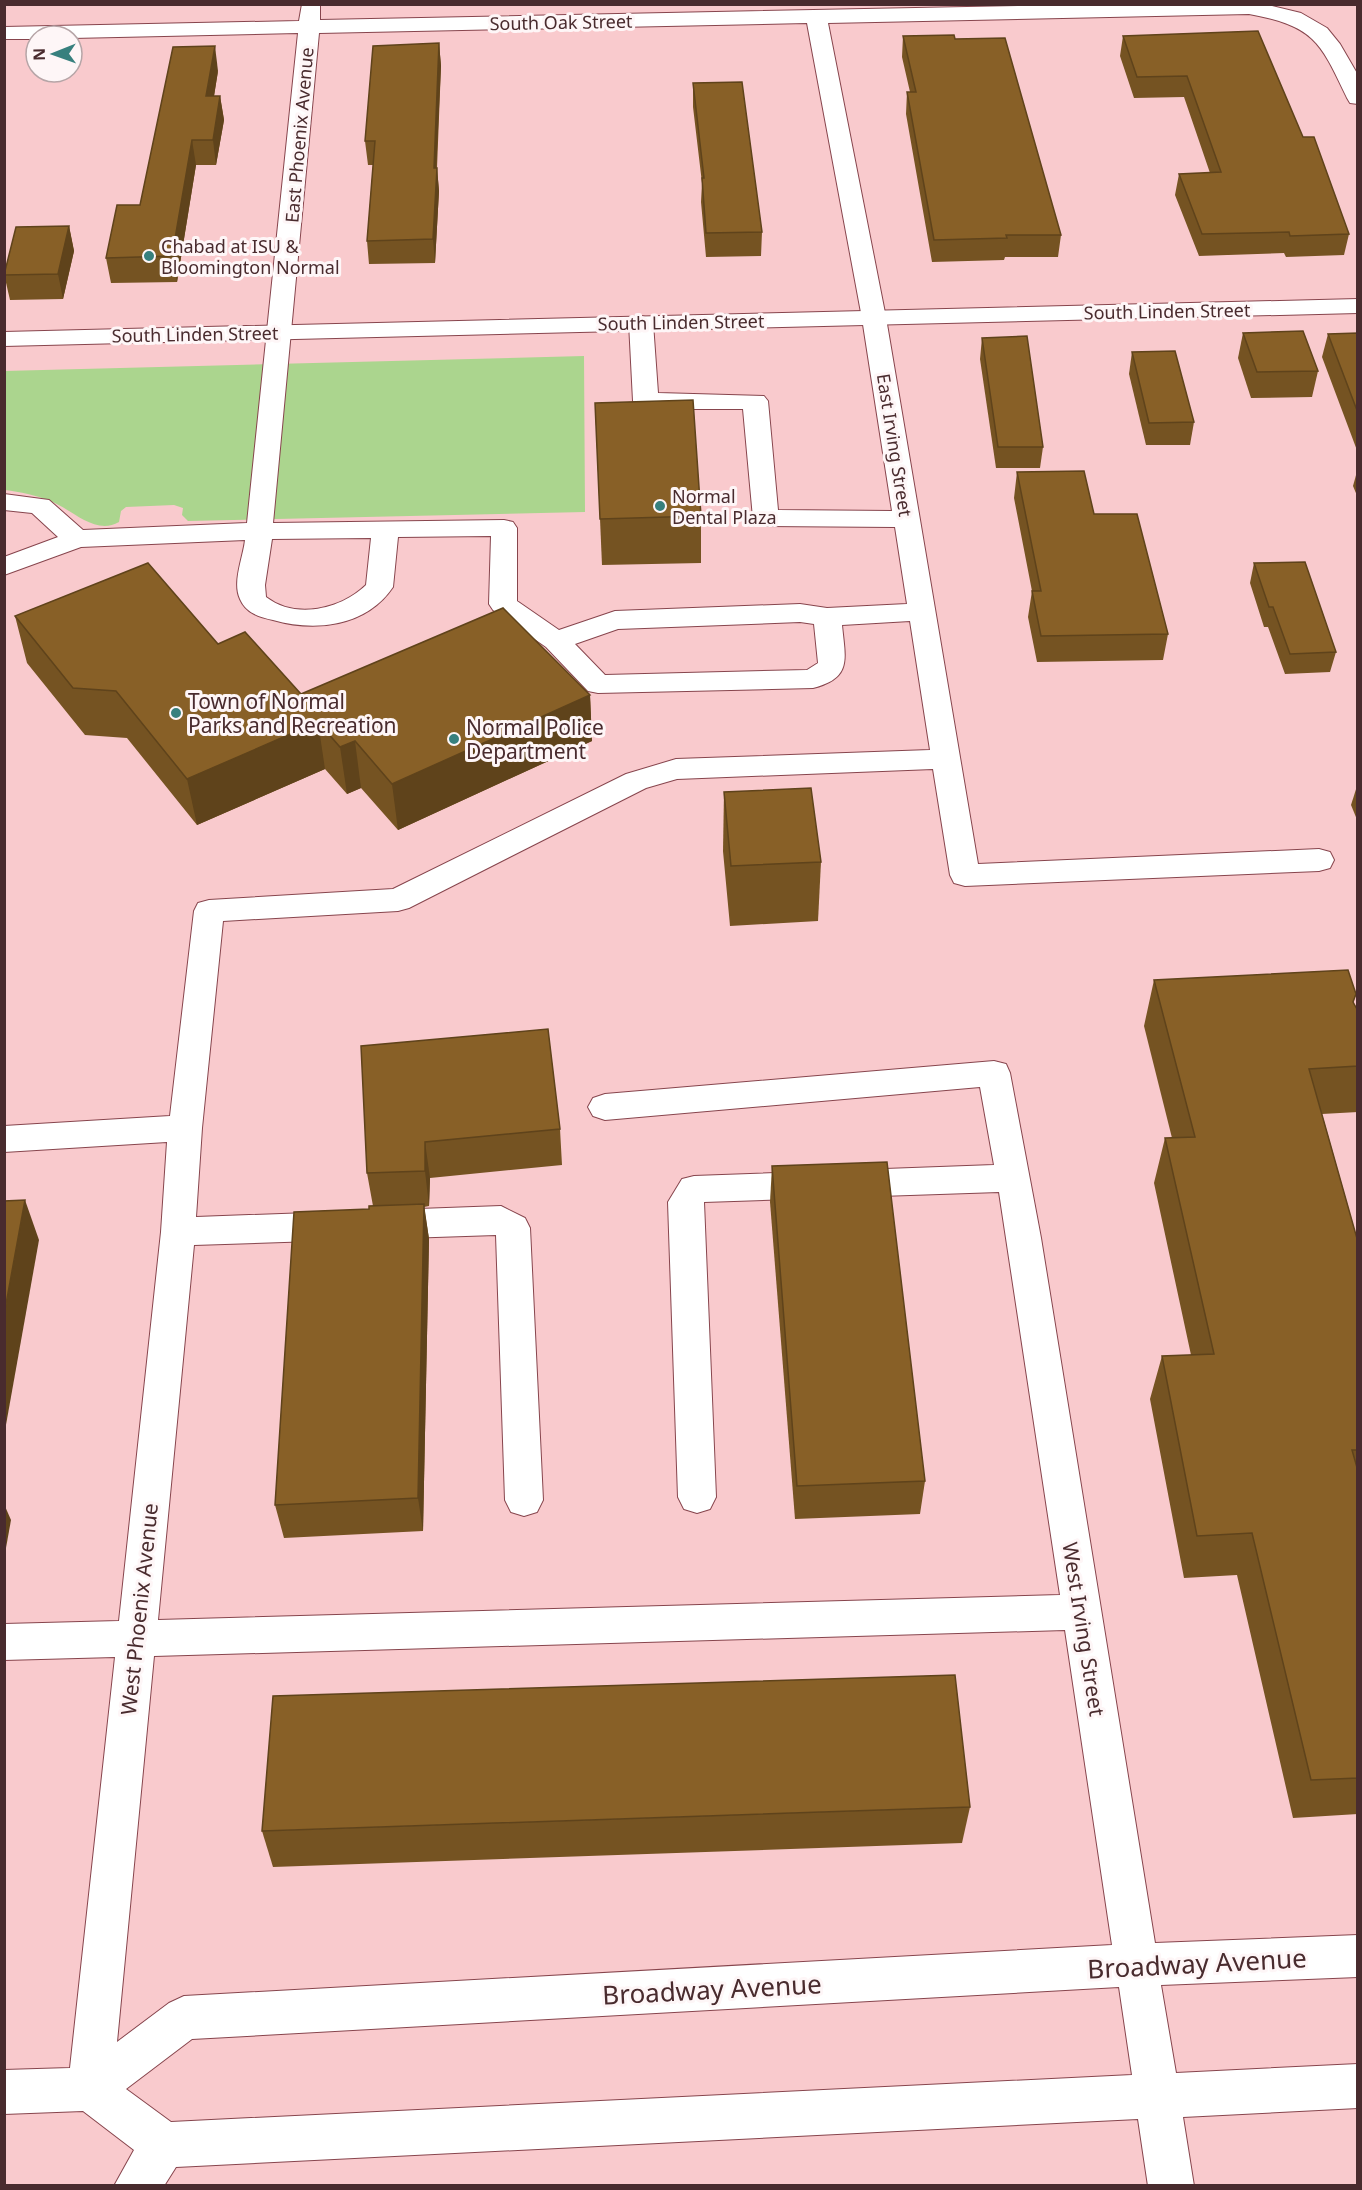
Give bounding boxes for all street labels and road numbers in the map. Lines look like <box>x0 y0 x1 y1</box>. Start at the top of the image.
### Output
street label: South Oak Street <box>489 9 633 35</box>
street label: East Phoenix Avenue <box>279 46 319 224</box>
street label: South Linden Street <box>1083 298 1251 324</box>
street label: South Linden Street <box>597 309 765 335</box>
street label: South Linden Street <box>111 321 279 347</box>
street label: East Irving Street <box>872 372 918 519</box>
street label: West Phoenix Avenue <box>114 1502 164 1716</box>
street label: West Irving Street <box>1056 1540 1112 1718</box>
street label: Broadway Avenue <box>1086 1939 1308 1987</box>
street label: Broadway Avenue <box>601 1965 823 2013</box>

